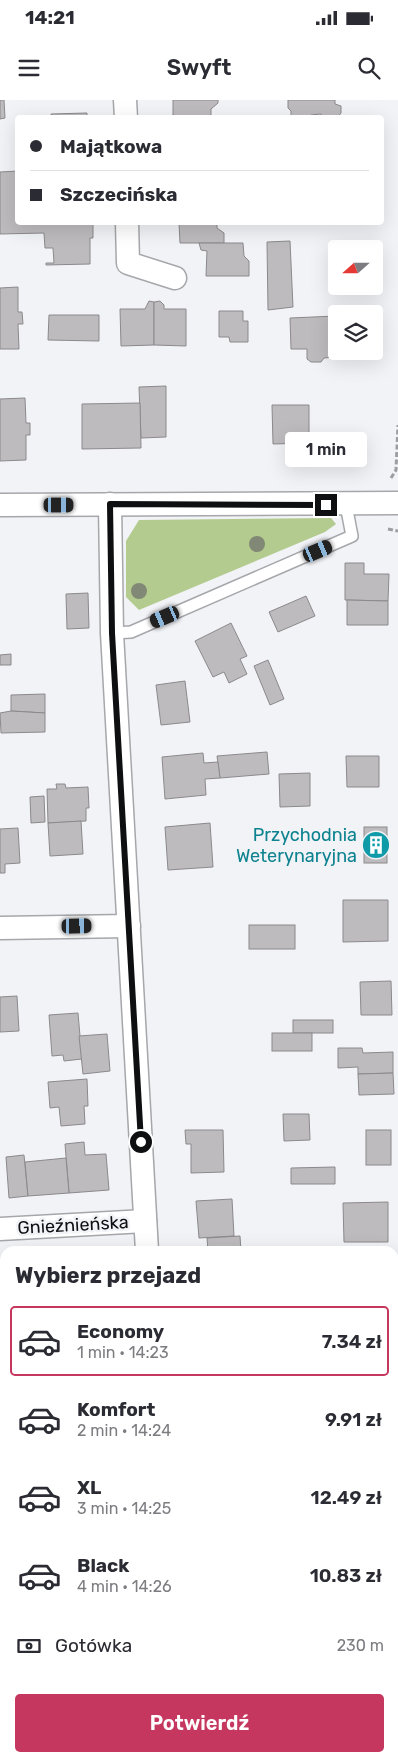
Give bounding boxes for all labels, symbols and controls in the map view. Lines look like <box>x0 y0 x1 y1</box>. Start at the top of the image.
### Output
text: 14:21 <box>25 6 75 29</box>
icon: menu <box>15 54 43 82</box>
text: Swyft <box>167 54 231 81</box>
icon: search <box>355 54 383 82</box>
text: Majątkowa <box>60 135 162 158</box>
text: Szczecińska <box>60 183 177 206</box>
north arrow <box>328 240 382 295</box>
map controls <box>328 240 383 360</box>
button: layers <box>328 305 383 360</box>
callout: 1 min <box>285 432 367 468</box>
text: 1 min <box>306 440 346 459</box>
route end <box>315 494 337 516</box>
car <box>44 498 74 513</box>
car <box>301 538 334 564</box>
car <box>148 604 181 630</box>
place label: Przychodnia Weterynaryjna <box>236 824 357 867</box>
building icon: Przychodnia Weterynaryjna <box>361 830 391 860</box>
car <box>61 918 92 934</box>
route start <box>130 1131 152 1153</box>
street label: Gnieźnieńska <box>17 1211 129 1239</box>
text: Wybierz przejazd <box>15 1262 201 1289</box>
icon: car <box>17 1319 62 1364</box>
text: Economy <box>77 1320 164 1343</box>
text: 7.34 zł <box>322 1330 382 1353</box>
text: 1 min · 14:23 <box>77 1343 169 1362</box>
icon: car <box>17 1397 62 1442</box>
text: Komfort <box>77 1398 155 1421</box>
text: 9.91 zł <box>325 1408 382 1431</box>
text: 2 min · 14:24 <box>77 1421 171 1440</box>
icon: car <box>17 1475 62 1520</box>
text: XL <box>77 1476 101 1499</box>
text: 12.49 zł <box>311 1486 382 1509</box>
text: 3 min · 14:25 <box>77 1499 171 1518</box>
icon: car <box>17 1553 62 1598</box>
text: Black <box>77 1554 129 1577</box>
text: 10.83 zł <box>310 1564 382 1587</box>
text: 4 min · 14:26 <box>77 1577 172 1596</box>
icon: cash <box>15 1632 43 1660</box>
text: Gotówka <box>55 1634 132 1657</box>
text: 230 m <box>337 1636 384 1655</box>
button: Potwierdź <box>15 1694 384 1752</box>

